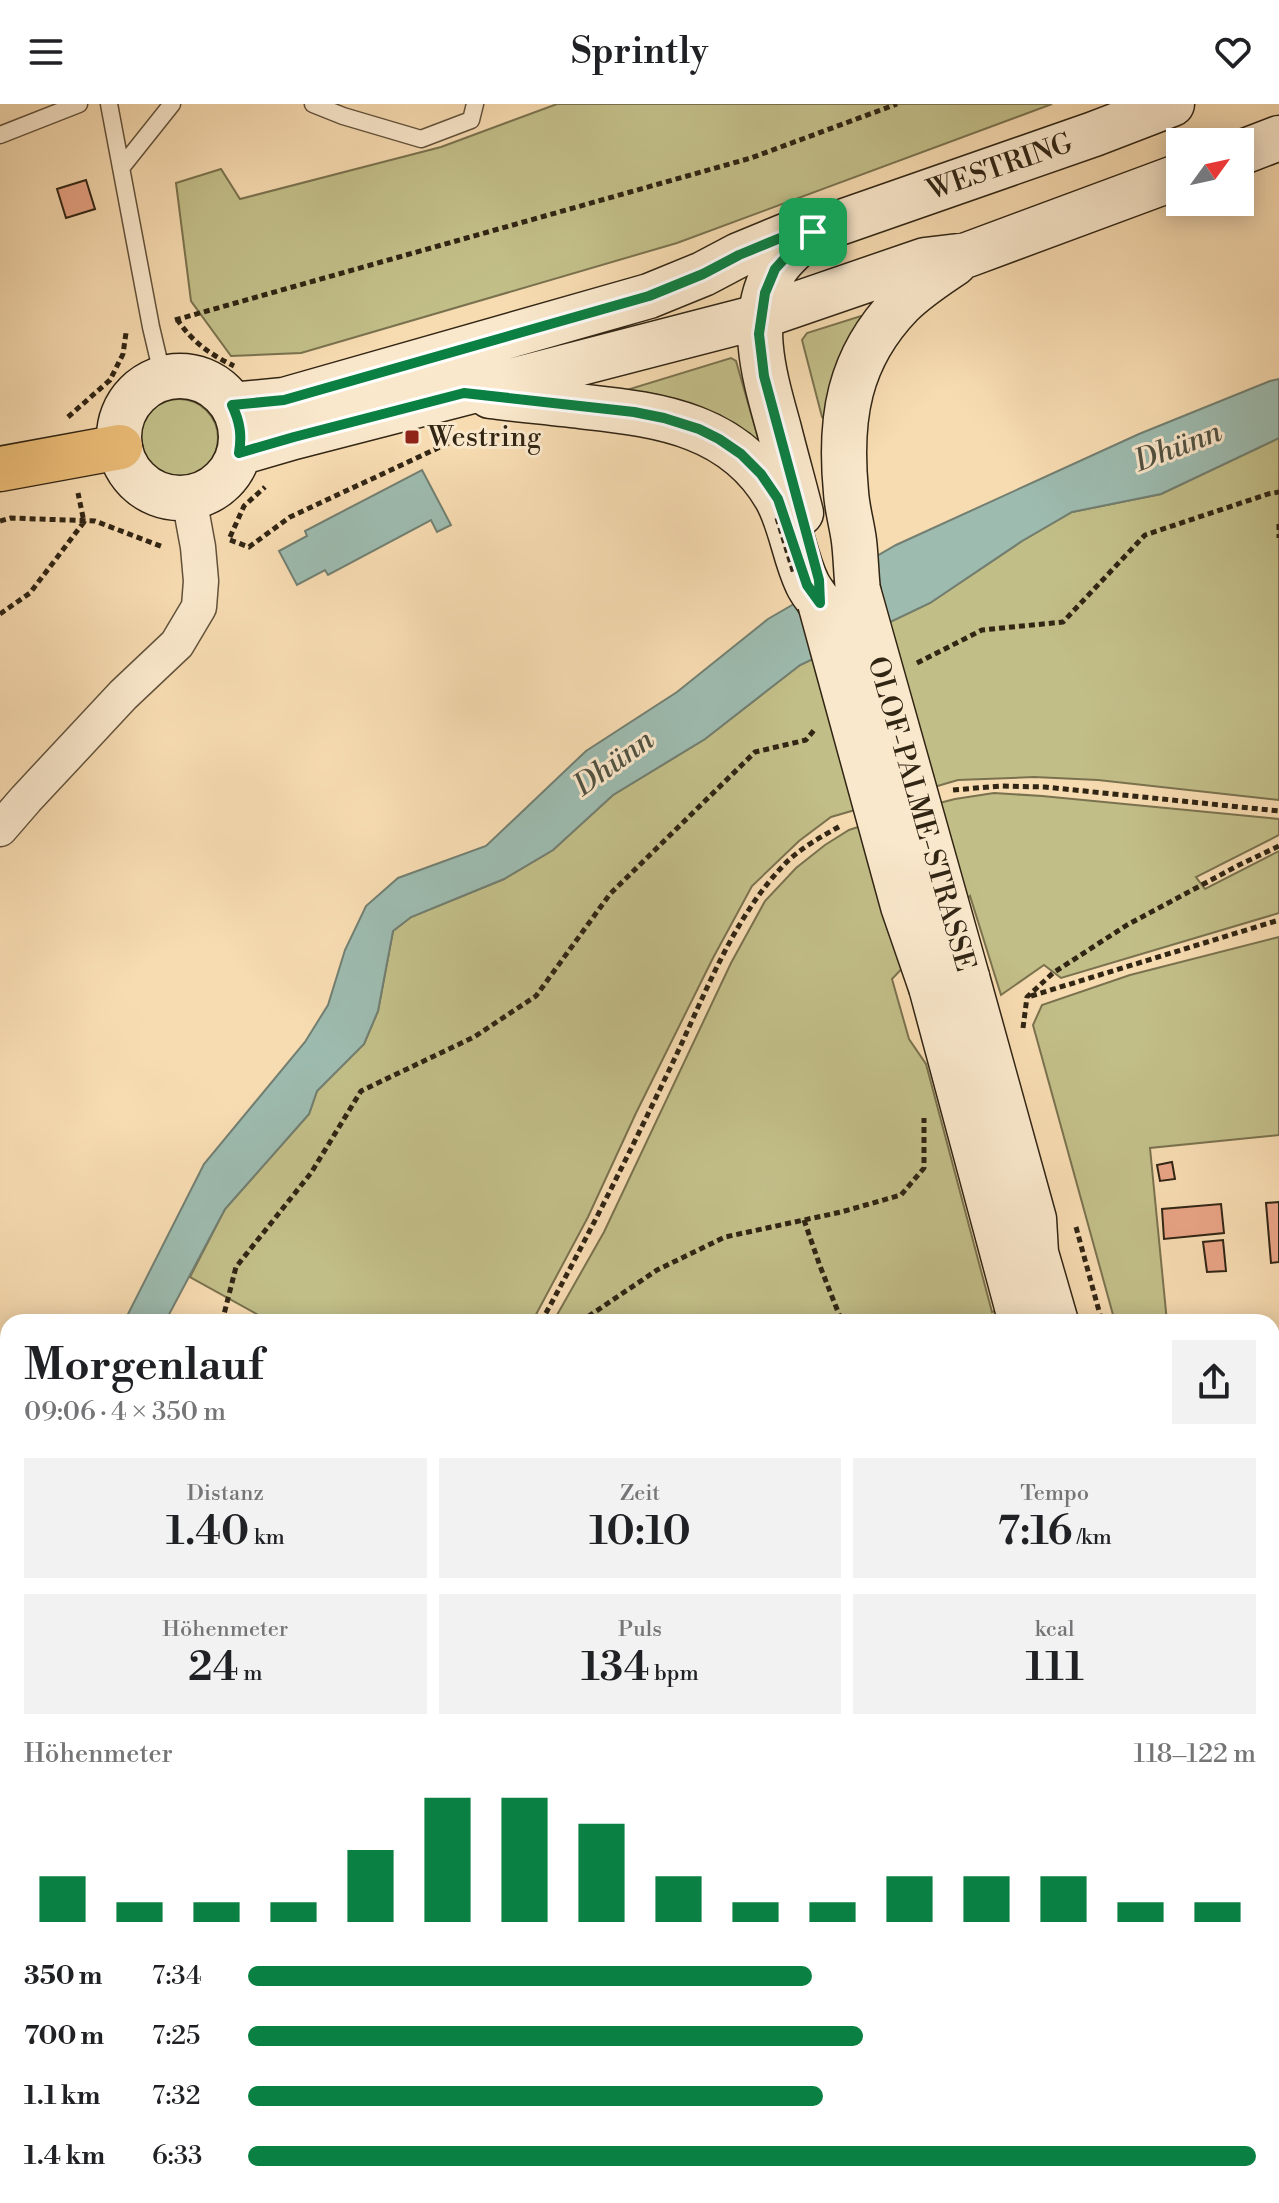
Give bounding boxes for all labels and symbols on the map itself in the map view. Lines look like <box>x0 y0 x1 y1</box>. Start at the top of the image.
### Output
street label: WESTRING <box>922 126 1078 209</box>
north arrow <box>1166 128 1254 216</box>
pin <box>779 198 847 266</box>
water label: Dhünn <box>1128 413 1227 481</box>
place label: Westring <box>427 420 542 455</box>
marker: Westring <box>403 428 421 446</box>
street label: OLOF-PALME-STRASSE <box>859 653 983 975</box>
water label: Dhünn <box>566 721 662 805</box>

